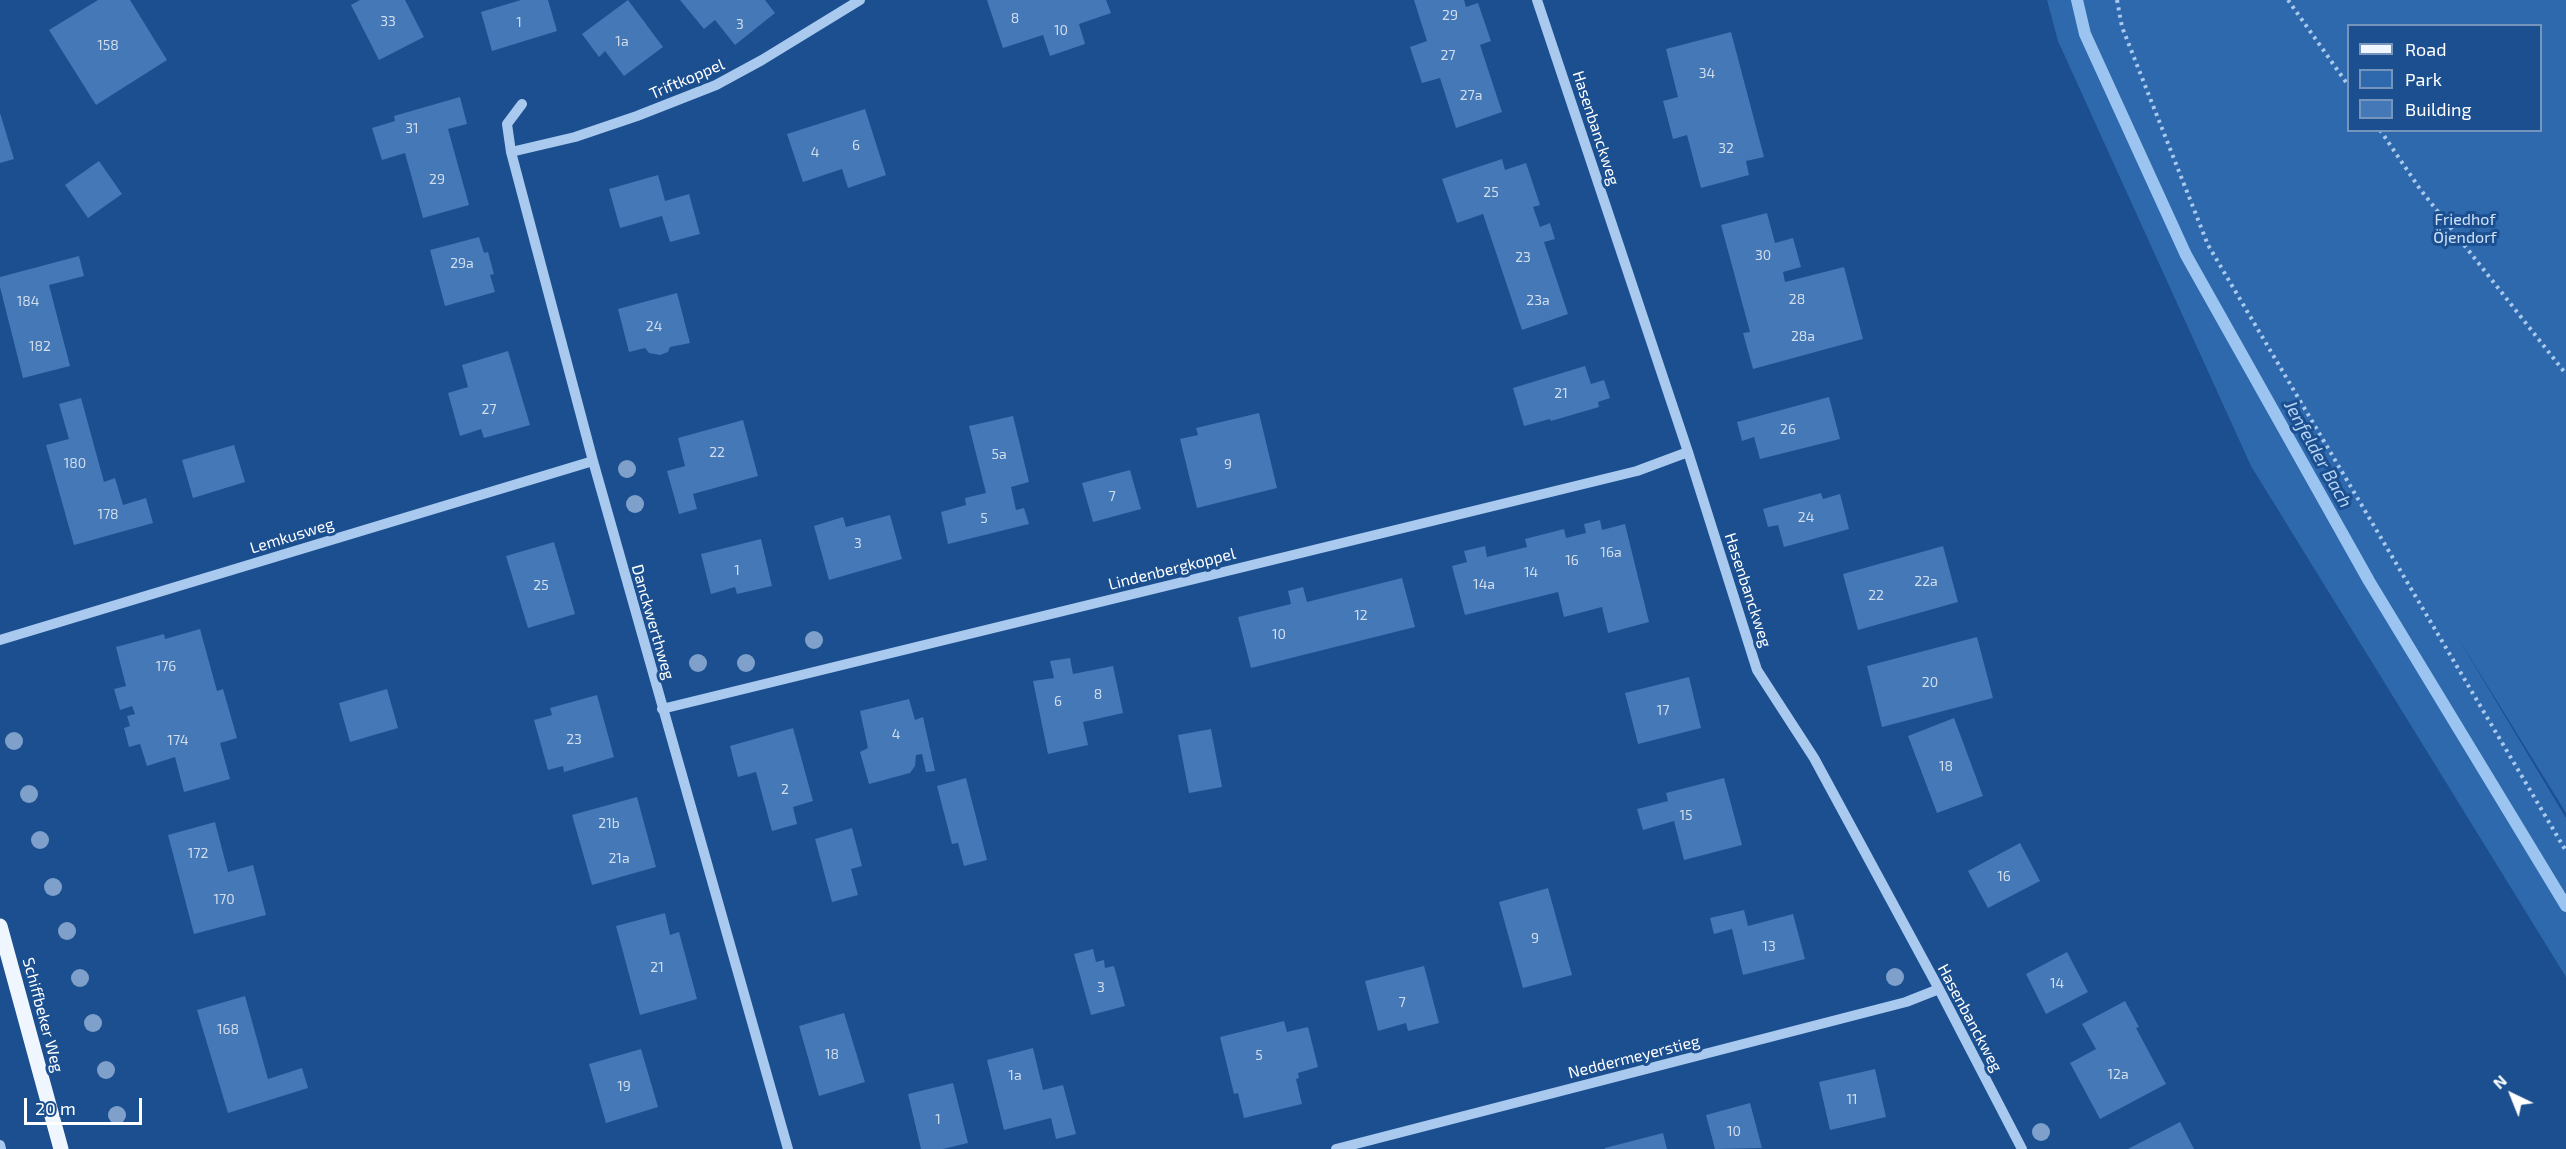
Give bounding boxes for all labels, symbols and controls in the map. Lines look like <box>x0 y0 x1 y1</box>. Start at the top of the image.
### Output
house number: 29 <box>1442 7 1458 23</box>
house number: 8 <box>1011 10 1019 26</box>
house number: 33 <box>380 13 396 29</box>
house number: 1 <box>516 14 522 30</box>
house number: 3 <box>736 16 744 32</box>
house number: 10 <box>1054 22 1068 38</box>
legend <box>2347 24 2542 132</box>
house number: 1a <box>615 33 629 49</box>
house number: 158 <box>97 37 119 53</box>
text: Road <box>2405 38 2446 60</box>
house number: 27 <box>1440 47 1456 63</box>
street label: Triftkoppel <box>647 55 727 103</box>
house number: 34 <box>1699 65 1715 81</box>
street label: Hasenbanckweg <box>1568 68 1624 188</box>
text: Park <box>2405 68 2442 90</box>
house number: 27a <box>1460 87 1482 103</box>
text: Building <box>2405 98 2472 120</box>
house number: 31 <box>405 120 419 136</box>
house number: 6 <box>852 137 860 153</box>
house number: 32 <box>1718 140 1734 156</box>
house number: 4 <box>811 144 819 160</box>
house number: 29 <box>429 171 445 187</box>
house number: 25 <box>1483 184 1499 200</box>
park label: Friedhof Öjendorf <box>2433 210 2497 248</box>
house number: 30 <box>1755 247 1771 263</box>
house number: 23 <box>1515 249 1531 265</box>
house number: 29a <box>450 255 474 271</box>
house number: 28 <box>1789 291 1805 307</box>
house number: 23a <box>1526 292 1550 308</box>
house number: 184 <box>17 293 39 309</box>
house number: 24 <box>646 318 662 334</box>
house number: 28a <box>1791 328 1815 344</box>
house number: 182 <box>29 338 51 354</box>
house number: 21 <box>1554 385 1568 401</box>
water label: Jenfelder Bach <box>2280 396 2356 512</box>
house number: 27 <box>481 401 497 417</box>
house number: 26 <box>1780 421 1796 437</box>
house number: 22 <box>709 444 725 460</box>
house number: 5a <box>991 446 1007 462</box>
house number: 180 <box>64 455 86 471</box>
house number: 9 <box>1224 456 1232 472</box>
house number: 7 <box>1108 488 1116 504</box>
house number: 178 <box>97 506 119 522</box>
house number: 24 <box>1798 509 1814 525</box>
house number: 5 <box>980 510 988 526</box>
street label: Lemkusweg <box>248 514 336 558</box>
street label: Hasenbanckweg <box>1720 530 1776 650</box>
house number: 3 <box>854 535 862 551</box>
street label: Lindenbergkoppel <box>1106 544 1238 594</box>
house number: 16a <box>1600 544 1622 560</box>
house number: 16 <box>1565 552 1579 568</box>
street label: Danckwerthweg <box>627 562 679 682</box>
house number: 1 <box>734 562 740 578</box>
house number: 14 <box>1524 564 1538 580</box>
house number: 22a <box>1914 573 1938 589</box>
house number: 14a <box>1473 576 1495 592</box>
house number: 25 <box>533 577 549 593</box>
house number: 22 <box>1868 587 1884 603</box>
house number: 12 <box>1354 607 1368 623</box>
house number: 10 <box>1272 626 1286 642</box>
house number: 176 <box>156 658 176 674</box>
house number: 20 <box>1922 674 1938 690</box>
house number: 8 <box>1094 686 1102 702</box>
house number: 6 <box>1054 693 1062 709</box>
house number: 17 <box>1657 702 1669 718</box>
house number: 4 <box>892 726 900 742</box>
house number: 23 <box>566 731 582 747</box>
house number: 174 <box>167 732 189 748</box>
house number: 18 <box>1939 758 1953 774</box>
house number: 2 <box>781 781 789 797</box>
house number: 15 <box>1679 807 1693 823</box>
house number: 21b <box>598 815 620 831</box>
house number: 172 <box>188 845 208 861</box>
house number: 21a <box>608 850 630 866</box>
house number: 16 <box>1997 868 2011 884</box>
house number: 170 <box>213 891 235 907</box>
house number: 9 <box>1531 930 1539 946</box>
house number: 13 <box>1762 938 1776 954</box>
street label: Schiffbeker Weg <box>18 956 68 1074</box>
house number: 21 <box>650 959 664 975</box>
street label: Hasenbanckweg <box>1934 961 2006 1075</box>
house number: 14 <box>2050 975 2064 991</box>
house number: 3 <box>1097 979 1105 995</box>
house number: 7 <box>1398 994 1406 1010</box>
house number: 168 <box>217 1021 239 1037</box>
street label: Neddermeyerstieg <box>1566 1031 1702 1083</box>
house number: 18 <box>825 1046 839 1062</box>
house number: 5 <box>1255 1047 1263 1063</box>
north arrow <box>2482 1065 2542 1125</box>
house number: 12a <box>2107 1066 2129 1082</box>
house number: 1a <box>1008 1067 1022 1083</box>
text: N <box>2489 1071 2510 1092</box>
house number: 19 <box>617 1078 631 1094</box>
scale bar <box>27 1086 146 1124</box>
house number: 11 <box>1846 1091 1858 1107</box>
text: 20 m <box>35 1097 76 1119</box>
house number: 1 <box>935 1111 941 1127</box>
house number: 10 <box>1727 1123 1741 1139</box>

